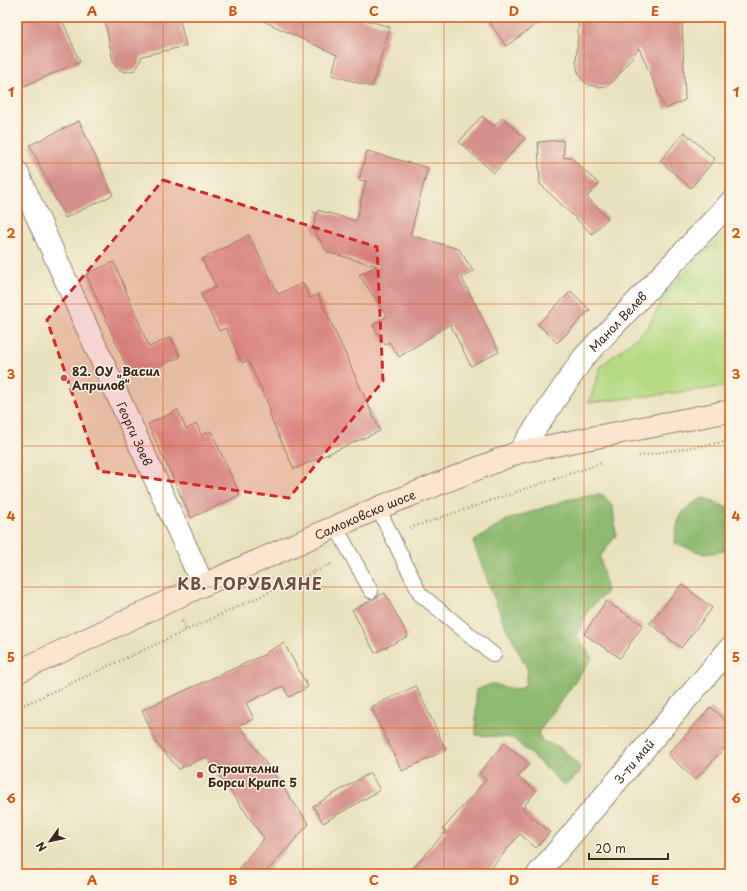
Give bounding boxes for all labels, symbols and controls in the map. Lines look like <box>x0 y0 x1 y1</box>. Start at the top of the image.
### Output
text: A <box>87 1 97 20</box>
text: B <box>229 1 238 20</box>
text: C <box>369 1 379 20</box>
text: D <box>509 1 519 20</box>
text: E <box>651 1 659 20</box>
text: 1 <box>8 82 14 101</box>
text: 1 <box>733 82 739 101</box>
text: 2 <box>6 223 16 242</box>
text: 2 <box>731 223 741 242</box>
street label: Манол Велев <box>584 287 651 356</box>
place label: 82. ОУ „Васил Априлов“ <box>72 362 160 394</box>
text: 3 <box>7 364 16 383</box>
text: 3 <box>732 364 741 383</box>
marker: 82. ОУ „Васил Априлов“ <box>59 373 69 383</box>
street label: Георги Зоев <box>113 399 157 469</box>
street label: Самоковско шосе <box>312 485 419 544</box>
text: 4 <box>7 506 16 525</box>
text: 4 <box>732 506 741 525</box>
district label: КВ. ГОРУБЛЯНЕ <box>177 571 323 595</box>
text: 5 <box>7 647 15 666</box>
text: 5 <box>732 647 740 666</box>
street label: 3-ти май <box>610 735 658 788</box>
place label: Строителни Борси Крипс 5 <box>208 759 297 791</box>
marker: Строителни Борси Крипс 5 <box>195 770 205 780</box>
text: 6 <box>6 788 16 807</box>
text: 6 <box>731 788 741 807</box>
north arrow <box>30 821 70 861</box>
scale bar <box>589 835 668 861</box>
text: N <box>32 838 51 855</box>
text: 20 m <box>595 839 626 857</box>
text: A <box>87 870 97 889</box>
text: B <box>229 870 238 889</box>
text: C <box>369 870 379 889</box>
text: D <box>509 870 519 889</box>
text: E <box>651 870 659 889</box>

